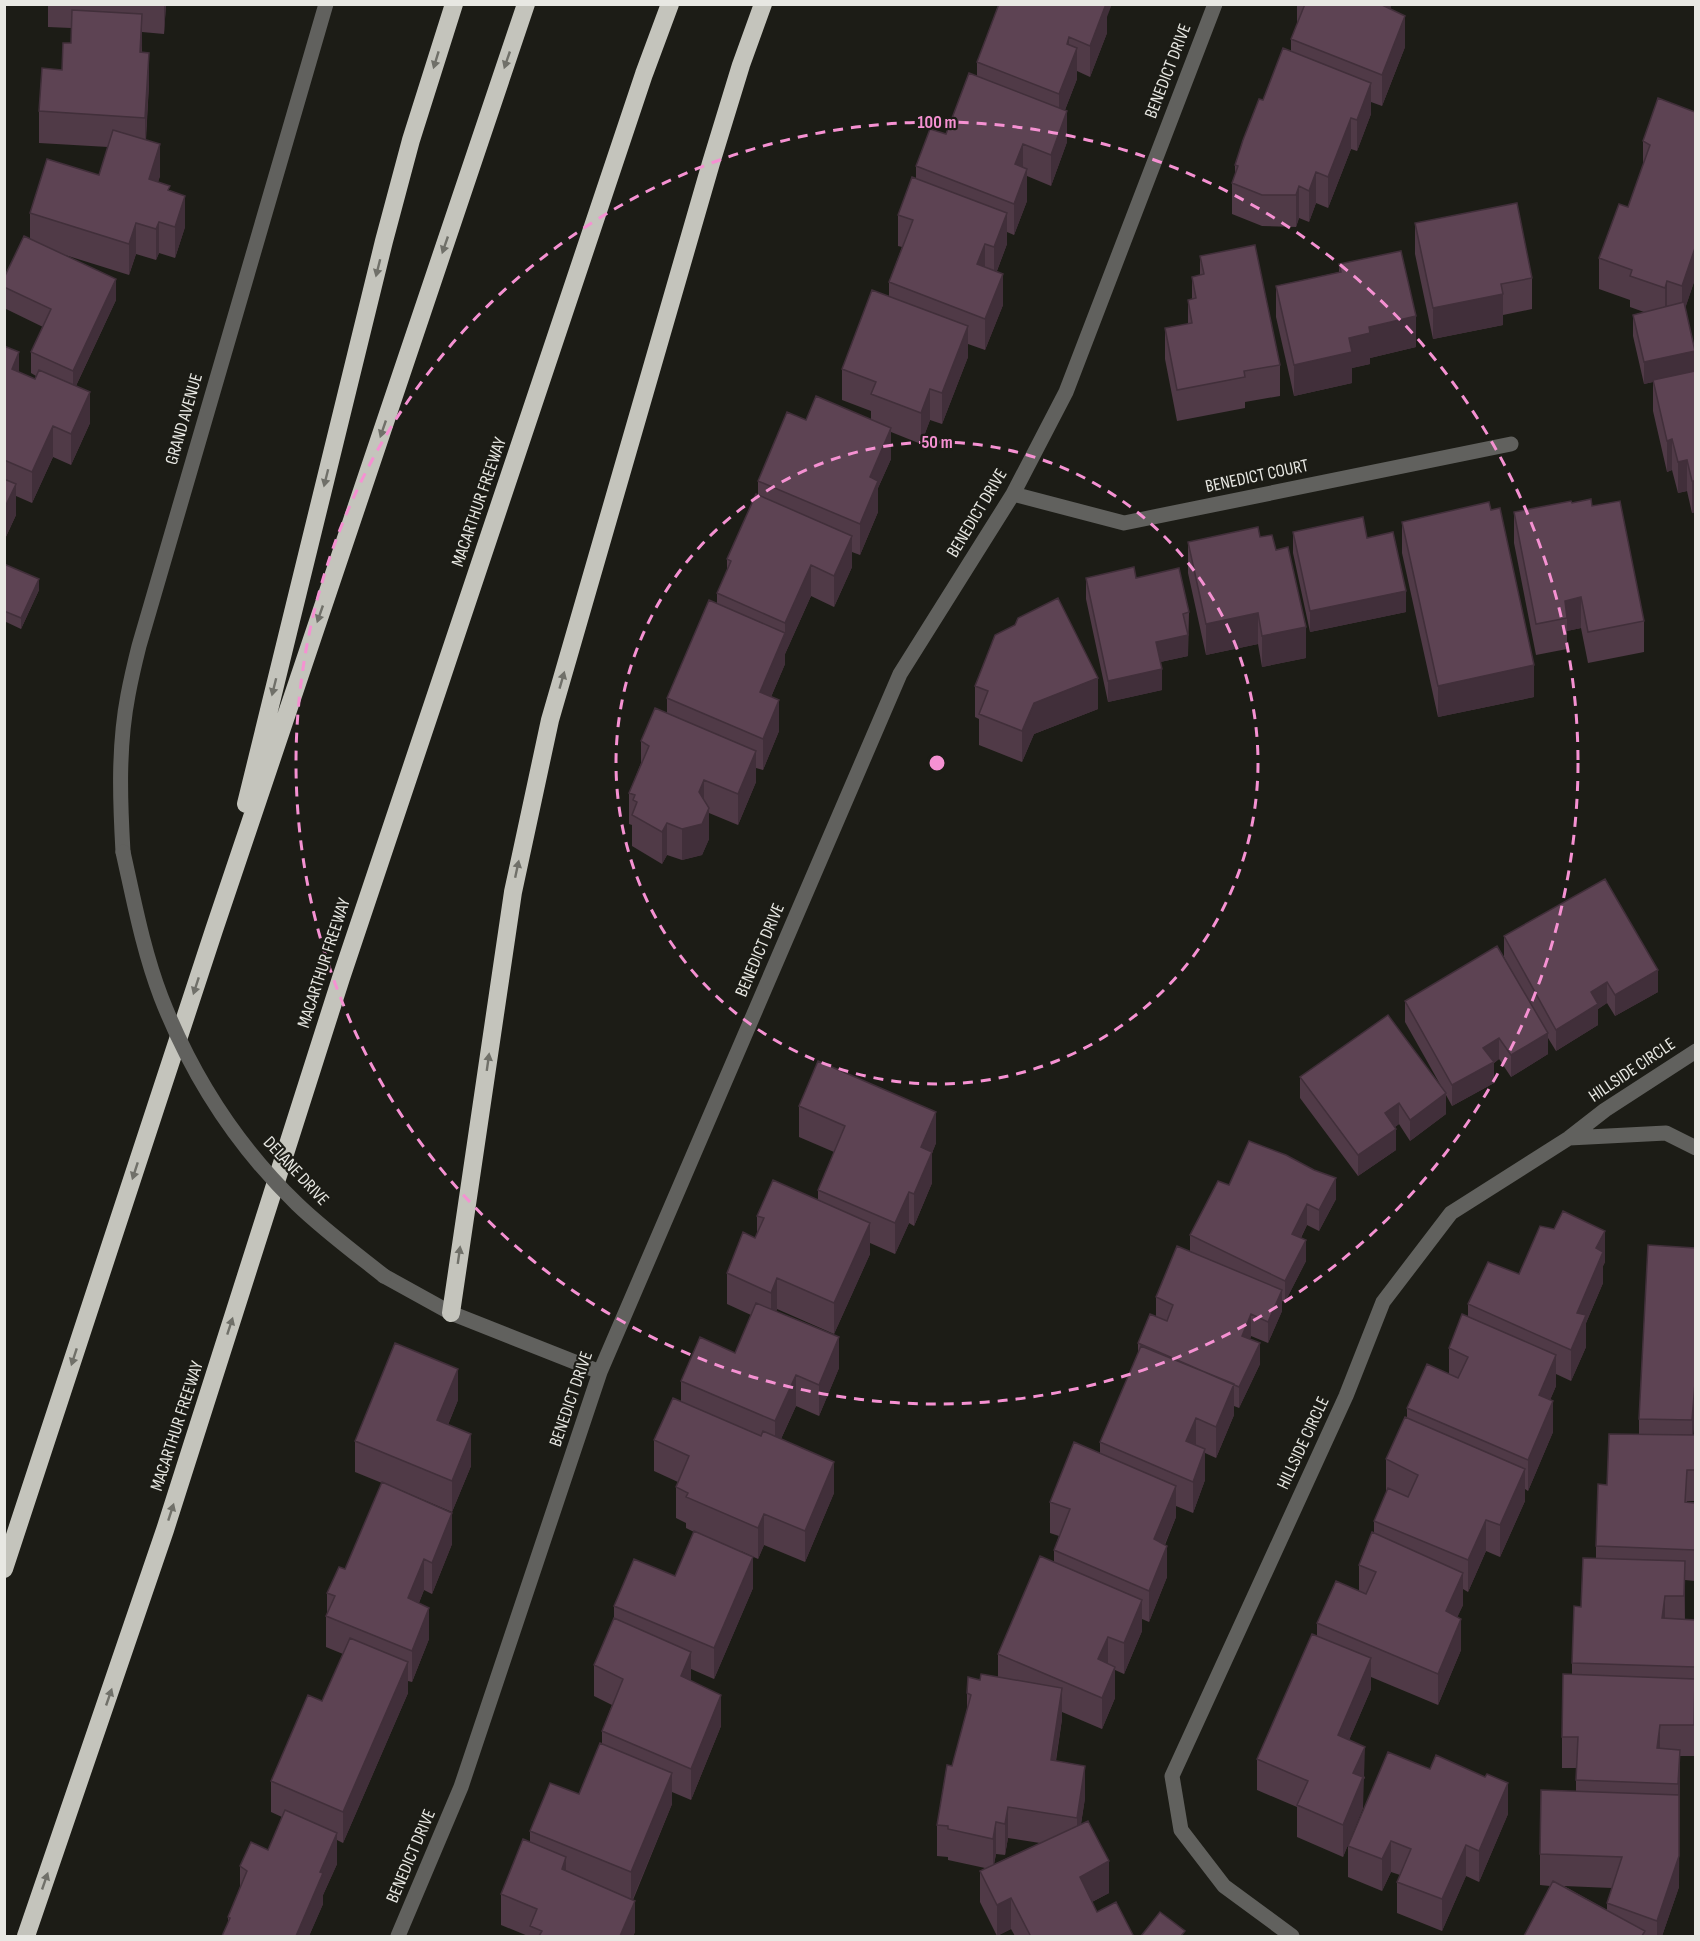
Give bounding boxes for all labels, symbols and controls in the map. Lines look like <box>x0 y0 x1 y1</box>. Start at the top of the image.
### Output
street label: BENEDICT DRIVE <box>1140 21 1196 121</box>
one-way arrow <box>431 51 440 69</box>
one-way arrow <box>501 51 511 69</box>
text: 100 m <box>918 112 957 133</box>
one-way arrow <box>439 236 449 254</box>
one-way arrow <box>372 259 382 277</box>
street label: GRAND AVENUE <box>161 371 207 467</box>
one-way arrow <box>377 420 387 438</box>
text: 50 m <box>921 432 953 453</box>
street label: MACARTHUR FREEWAY <box>447 434 511 569</box>
street label: BENEDICT COURT <box>1203 455 1311 497</box>
street label: BENEDICT DRIVE <box>942 465 1012 561</box>
one-way arrow <box>320 469 330 487</box>
one-way arrow <box>315 605 325 623</box>
one-way arrow <box>558 671 567 689</box>
one-way arrow <box>269 678 279 697</box>
centre of rings <box>927 753 947 773</box>
one-way arrow <box>513 860 522 879</box>
street label: MACARTHUR FREEWAY <box>293 895 355 1031</box>
street label: BENEDICT DRIVE <box>731 900 789 1000</box>
one-way arrow <box>191 977 200 995</box>
street label: HILLSIDE CIRCLE <box>1585 1033 1679 1107</box>
one-way arrow <box>483 1052 492 1071</box>
street label: DELANE DRIVE <box>259 1132 333 1210</box>
one-way arrow <box>130 1162 139 1180</box>
one-way arrow <box>455 1245 464 1264</box>
one-way arrow <box>226 1317 235 1335</box>
one-way arrow <box>69 1348 78 1366</box>
street label: BENEDICT DRIVE <box>545 1348 597 1450</box>
street label: MACARTHUR FREEWAY <box>146 1358 208 1494</box>
street label: HILLSIDE CIRCLE <box>1272 1393 1334 1493</box>
one-way arrow <box>167 1503 176 1521</box>
one-way arrow <box>104 1688 114 1706</box>
street label: BENEDICT DRIVE <box>382 1806 440 1906</box>
one-way arrow <box>41 1872 51 1890</box>

